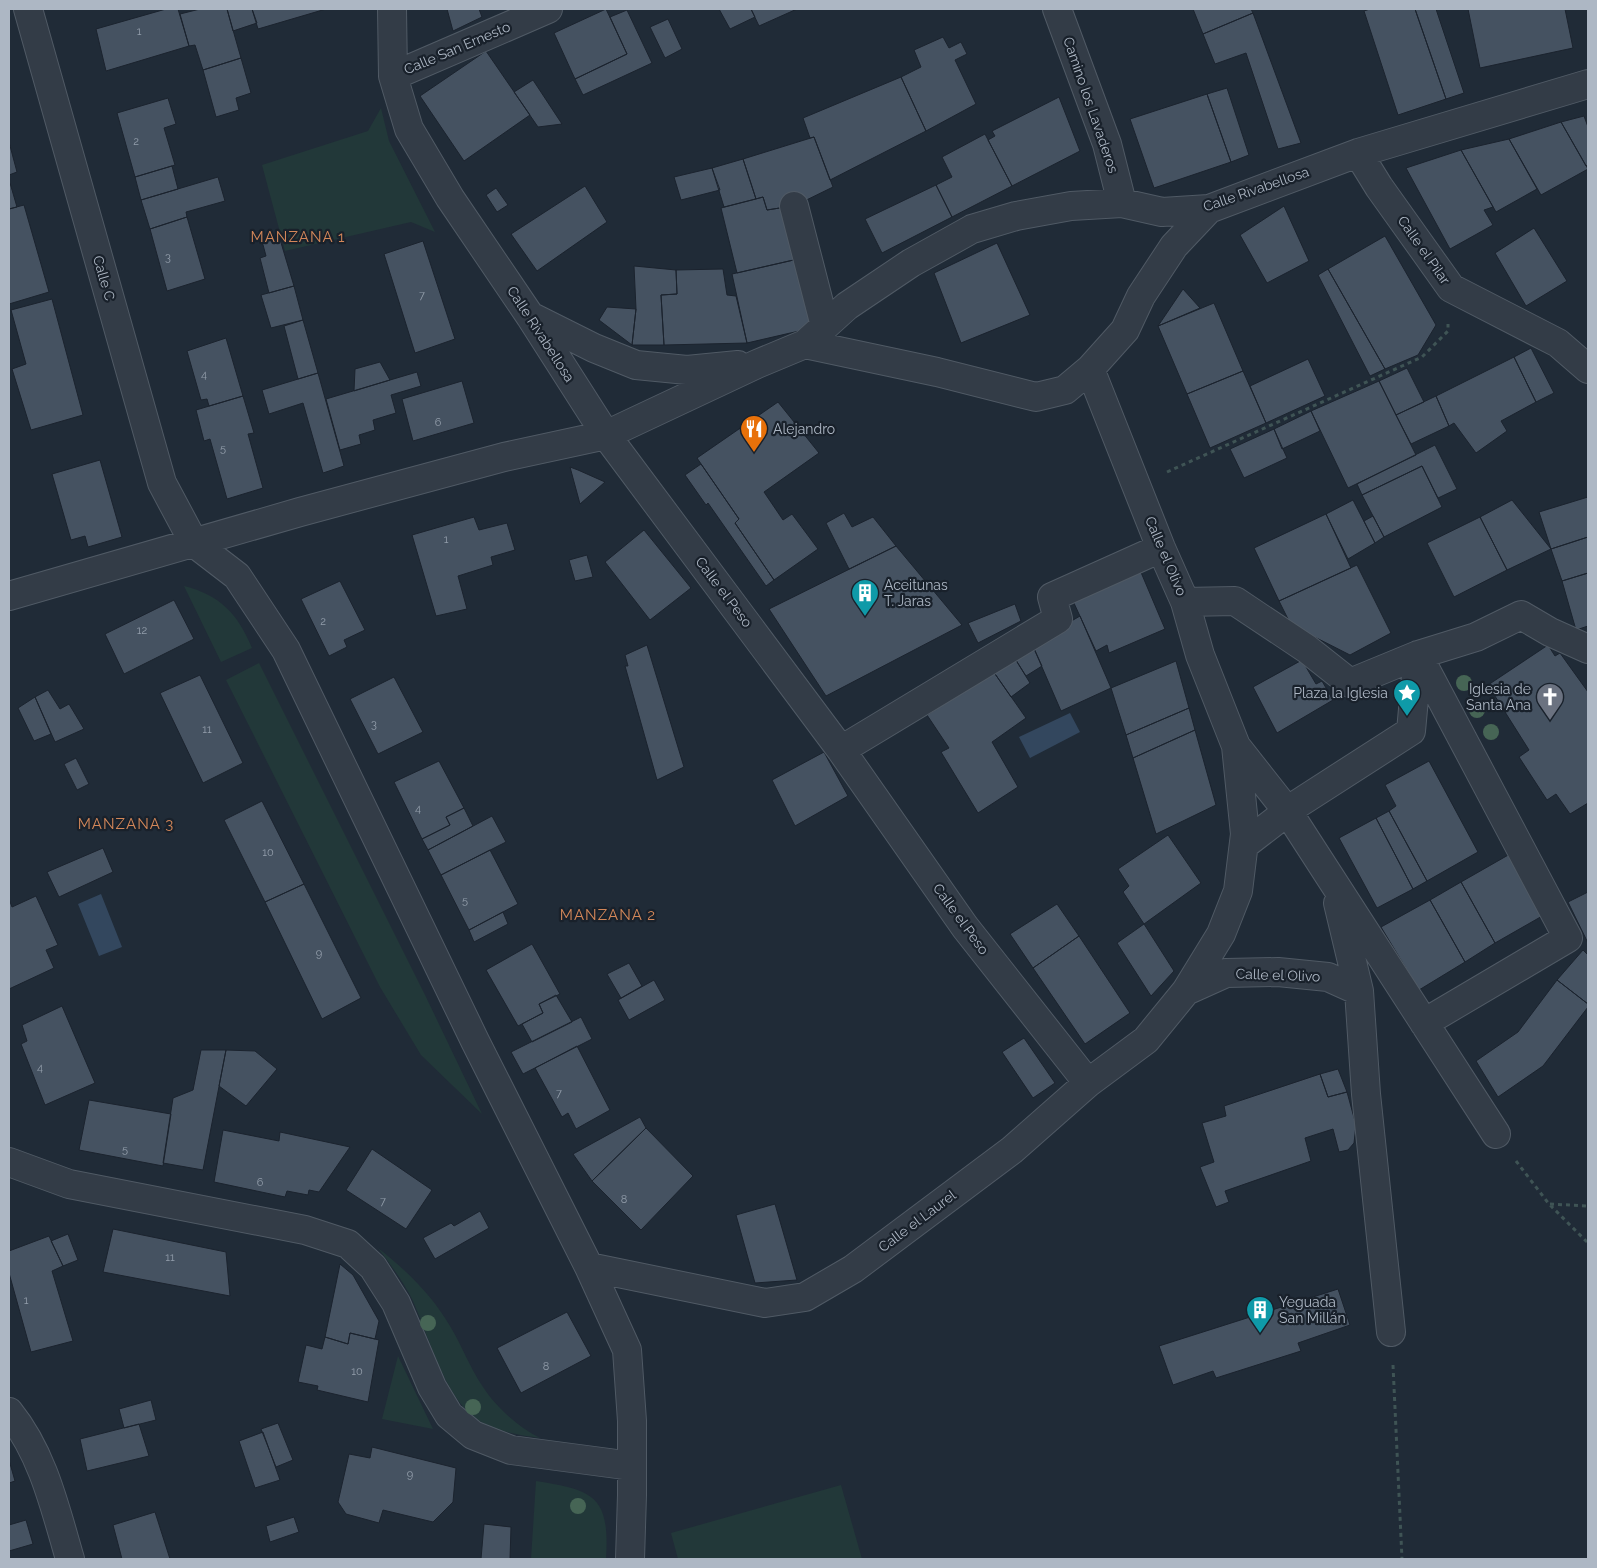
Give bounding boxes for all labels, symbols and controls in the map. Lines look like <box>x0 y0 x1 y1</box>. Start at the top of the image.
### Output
street label: Calle San Ernesto <box>401 18 513 78</box>
house number: 1 <box>137 25 142 38</box>
street label: Camino los Lavaderos <box>1060 35 1122 175</box>
house number: 2 <box>133 135 139 148</box>
street label: Calle Rivabellosa <box>1201 163 1311 215</box>
street label: Calle el Pilar <box>1395 213 1454 287</box>
district label: MANZANA 1 <box>251 228 345 246</box>
house number: 3 <box>165 251 171 264</box>
street label: Calle C <box>90 254 118 303</box>
street label: Calle Rivabellosa <box>504 283 578 385</box>
house number: 7 <box>419 289 425 302</box>
house number: 4 <box>201 368 207 381</box>
restaurant icon: Alejandro <box>739 414 769 453</box>
house number: 6 <box>435 416 442 429</box>
place label: Alejandro <box>773 421 835 437</box>
house number: 5 <box>220 442 226 455</box>
street label: Calle el Olivo <box>1142 514 1190 598</box>
house number: 1 <box>444 533 449 546</box>
street label: Calle el Peso <box>692 554 756 630</box>
place label: Aceitunas T. Jaras <box>884 577 948 609</box>
building icon: Aceitunas T. Jaras <box>850 578 880 617</box>
house number: 2 <box>320 615 326 628</box>
house number: 12 <box>137 624 147 637</box>
place icon: Plaza la Iglesia <box>1392 678 1422 717</box>
place label: Iglesia de Santa Ana <box>1466 681 1531 713</box>
church icon: Iglesia de Santa Ana <box>1535 682 1565 721</box>
place label: Plaza la Iglesia <box>1293 685 1388 701</box>
house number: 3 <box>371 718 377 731</box>
house number: 11 <box>202 723 212 736</box>
house number: 4 <box>415 802 421 815</box>
district label: MANZANA 3 <box>78 815 174 833</box>
house number: 10 <box>262 846 274 859</box>
street label: Calle el Peso <box>930 880 992 958</box>
house number: 5 <box>462 894 468 907</box>
district label: MANZANA 2 <box>560 906 656 924</box>
house number: 9 <box>316 947 322 960</box>
street label: Calle el Olivo <box>1235 966 1321 984</box>
house number: 4 <box>37 1061 43 1074</box>
house number: 7 <box>556 1087 562 1100</box>
house number: 5 <box>122 1143 128 1156</box>
house number: 6 <box>257 1176 264 1189</box>
street label: Calle el Laurel <box>875 1187 959 1255</box>
house number: 8 <box>621 1193 627 1206</box>
house number: 7 <box>380 1195 386 1208</box>
house number: 11 <box>165 1251 175 1264</box>
house number: 1 <box>24 1294 29 1307</box>
place label: Yeguada San Millán <box>1279 1294 1346 1326</box>
building icon: Yeguada San Millán <box>1245 1295 1275 1334</box>
house number: 8 <box>543 1360 549 1373</box>
house number: 10 <box>351 1365 363 1378</box>
house number: 9 <box>407 1468 413 1481</box>

